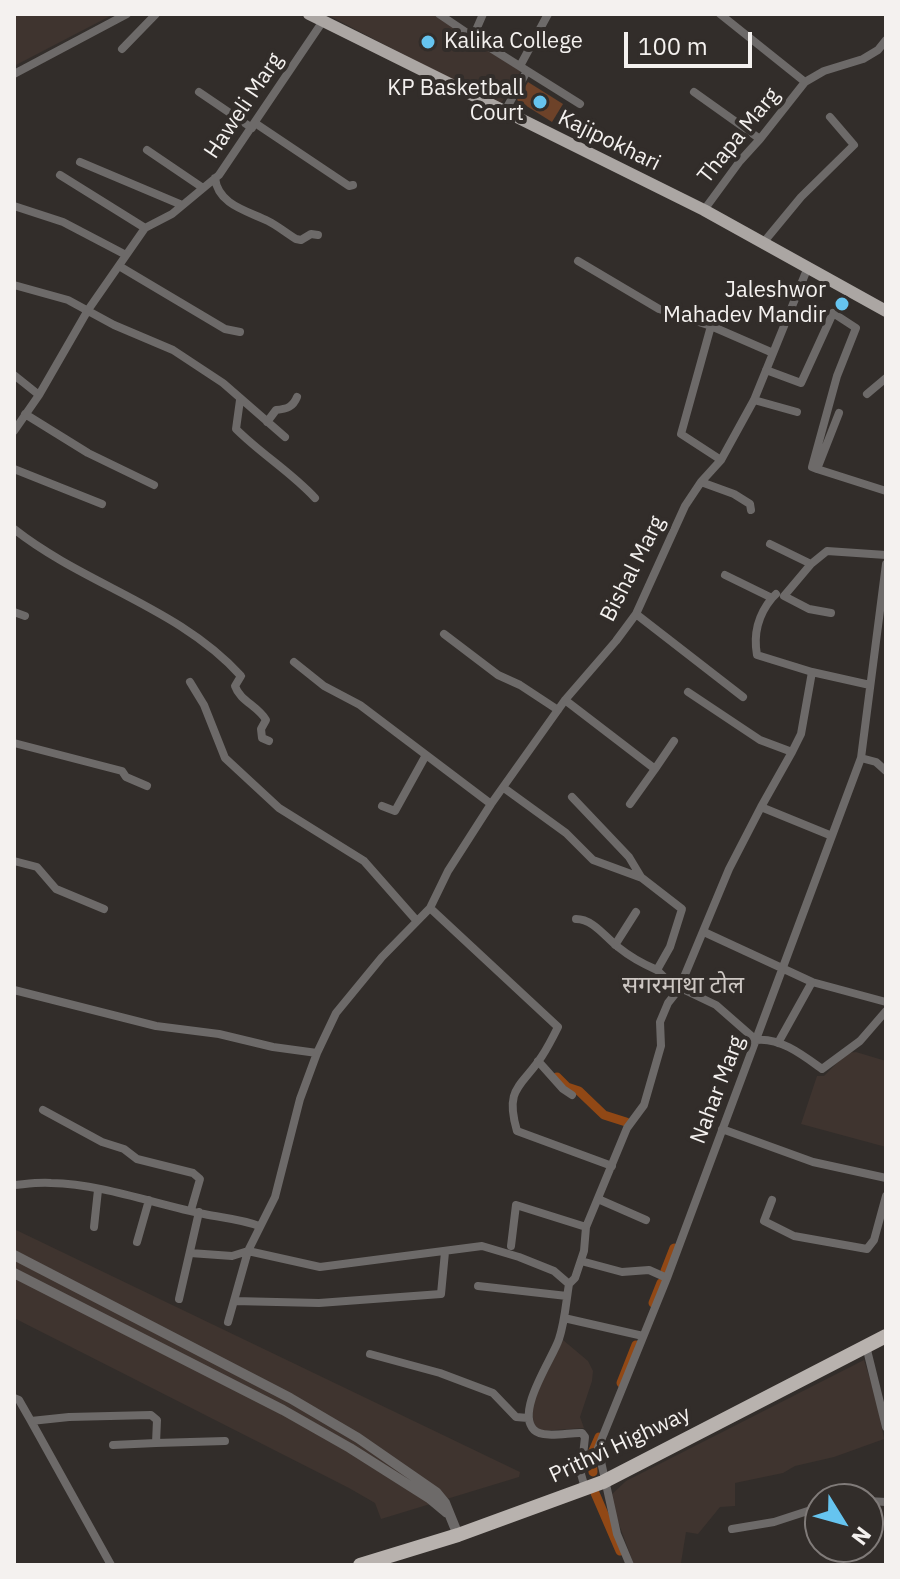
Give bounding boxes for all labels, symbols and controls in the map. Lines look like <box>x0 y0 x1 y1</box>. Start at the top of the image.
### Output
scale bar <box>628 16 756 66</box>
place label: Kalika College <box>444 29 583 55</box>
text: 100 m <box>638 30 708 62</box>
marker: Kalika College <box>419 33 437 51</box>
street label: Haweli Marg <box>199 48 289 164</box>
place label: KP Basketball Court <box>387 76 524 128</box>
street label: Thapa Marg <box>692 83 786 189</box>
marker: KP Basketball Court <box>531 93 549 111</box>
street label: Kajipokhari <box>553 105 665 177</box>
place label: Jaleshwor Mahadev Mandir <box>663 278 826 330</box>
marker: Jaleshwor Mahadev Mandir <box>833 295 851 313</box>
street label: Bishal Marg <box>595 512 671 626</box>
district label: सगरमाथा टोल <box>622 972 744 1000</box>
street label: Nahar Marg <box>685 1032 751 1148</box>
street label: Prithvi Highway <box>545 1401 695 1489</box>
north arrow <box>804 1483 884 1563</box>
text: N <box>846 1521 878 1552</box>

